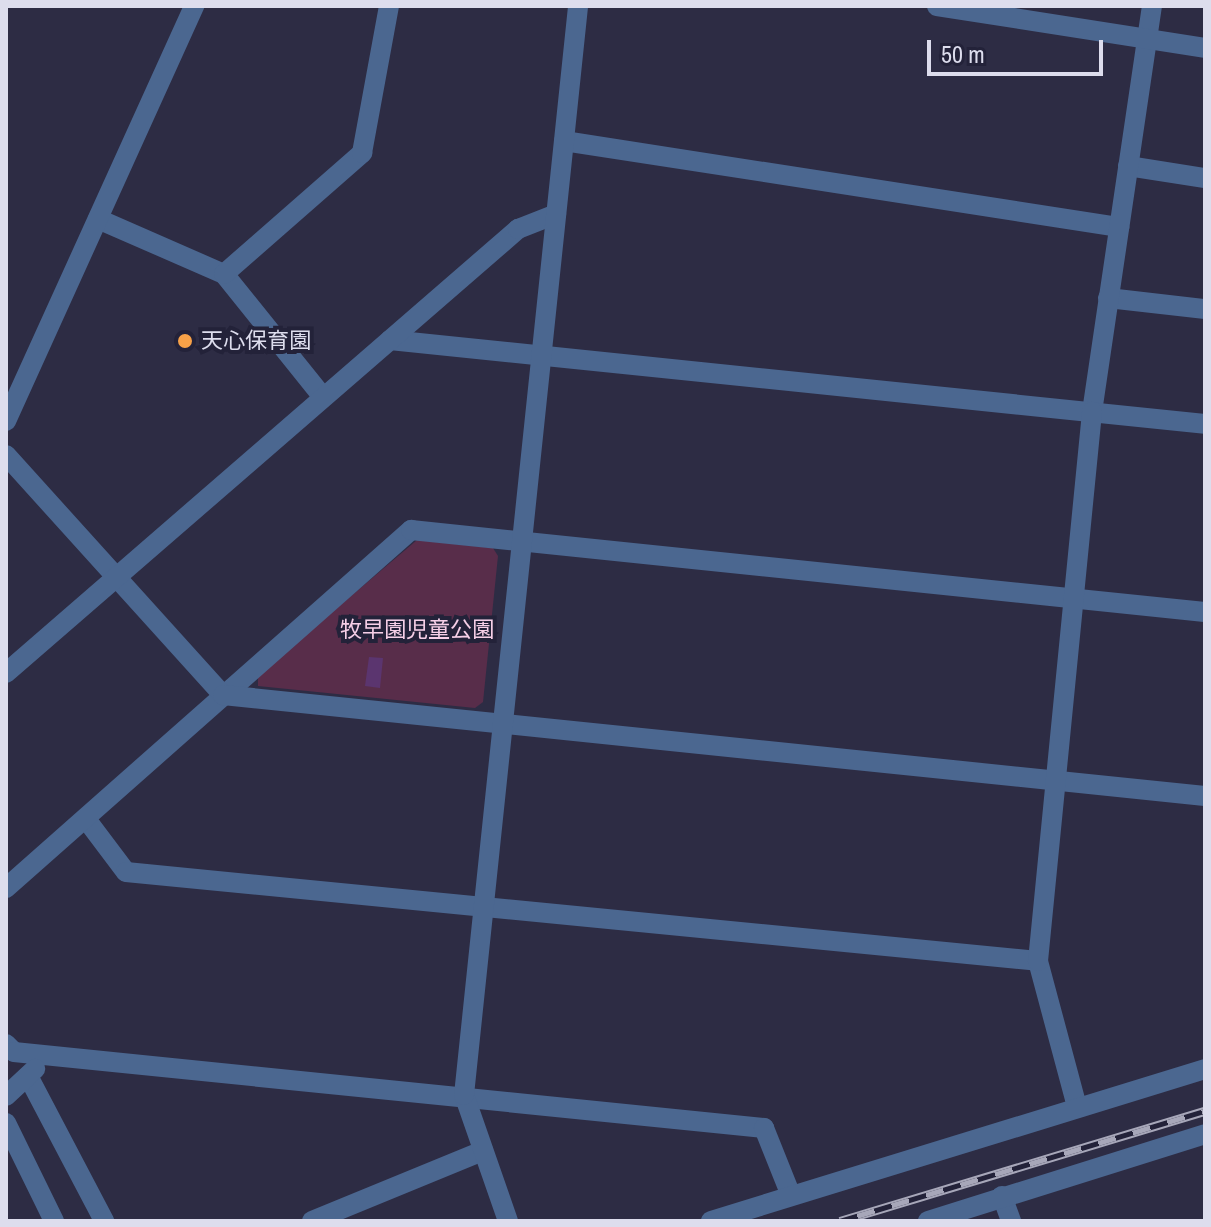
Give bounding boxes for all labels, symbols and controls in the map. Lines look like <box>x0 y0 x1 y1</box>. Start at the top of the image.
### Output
scale bar <box>931 24 1107 74</box>
text: 50 m <box>941 38 985 70</box>
place label: 天心保育園 <box>201 328 311 354</box>
marker: 天心保育園 <box>176 332 194 350</box>
park label: 牧早園児童公園 <box>340 617 494 643</box>

